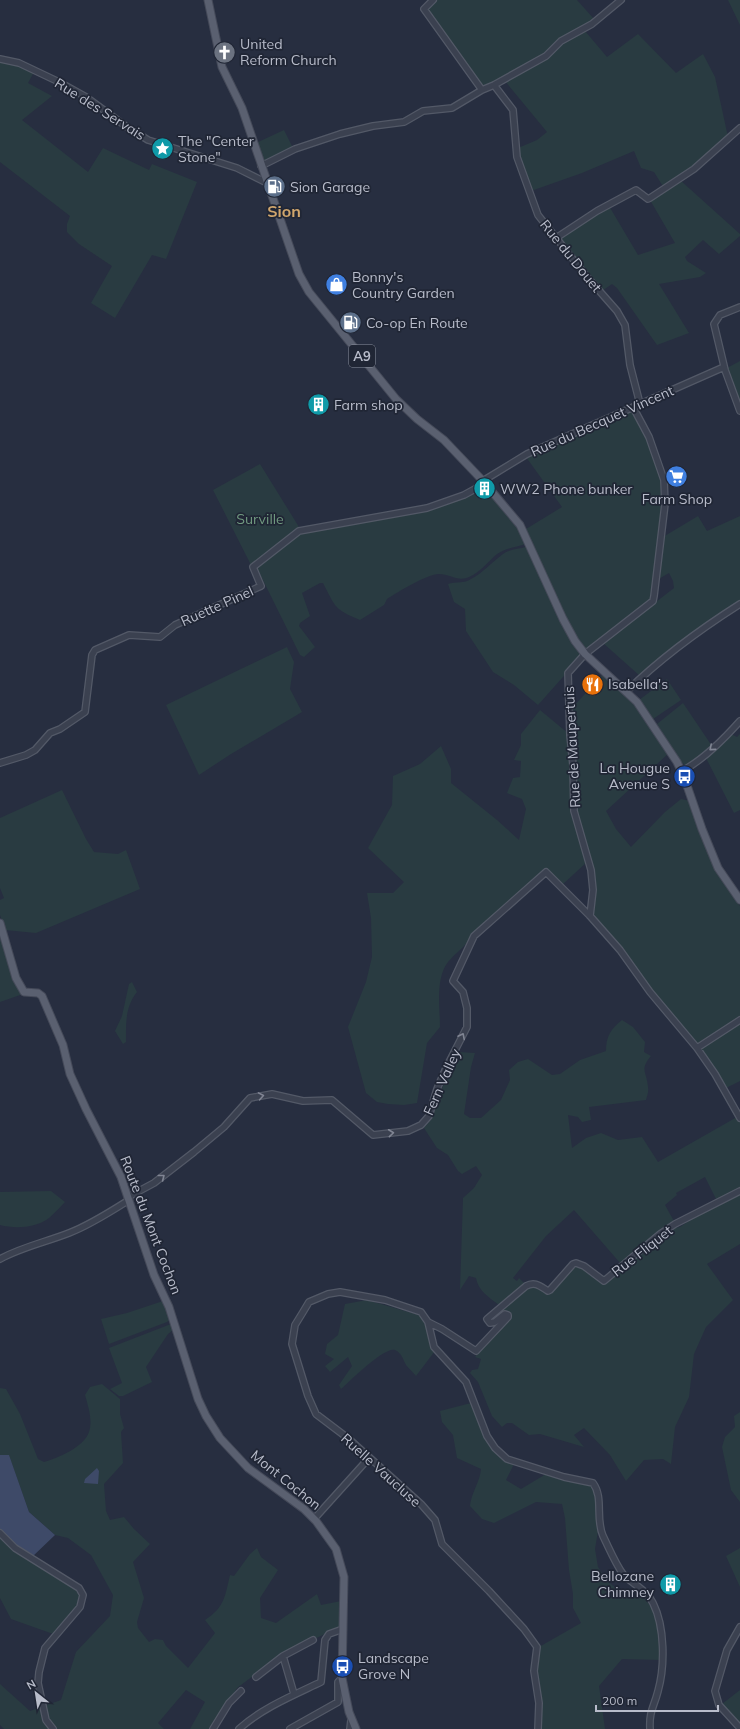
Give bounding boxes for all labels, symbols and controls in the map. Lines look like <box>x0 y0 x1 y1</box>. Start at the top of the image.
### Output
place label: United Reform Church <box>240 35 337 69</box>
church icon: United Reform Church <box>212 39 238 65</box>
street label: Rue des Servais <box>51 74 149 144</box>
place label: The "Center Stone" <box>178 132 255 166</box>
place icon: The "Center Stone" <box>150 136 176 162</box>
fuel station icon: Sion Garage <box>261 174 287 200</box>
place label: Sion Garage <box>290 178 370 196</box>
district label: Sion <box>267 201 301 221</box>
street label: Rue du Douet <box>536 216 606 296</box>
place label: Bonny's Country Garden <box>352 268 455 302</box>
shop icon: Bonny's Country Garden <box>324 272 350 298</box>
fuel station icon: Co-op En Route <box>338 310 364 336</box>
place label: Co-op En Route <box>366 314 468 332</box>
road number: A9 <box>349 345 375 367</box>
street label: Rue du Becquet Vincent <box>528 381 676 461</box>
building icon: Farm shop <box>306 392 332 418</box>
place label: Farm shop <box>334 396 403 414</box>
supermarket icon: Farm Shop <box>664 464 690 490</box>
building icon: WW2 Phone bunker <box>471 476 497 502</box>
place label: WW2 Phone bunker <box>500 480 633 498</box>
place label: Farm Shop <box>642 490 712 508</box>
park label: Surville <box>236 510 284 528</box>
street label: Ruette Pinel <box>178 582 256 630</box>
restaurant icon: Isabella's <box>579 671 605 697</box>
place label: Isabella's <box>608 675 668 693</box>
street label: Rue de Maupertuis <box>560 686 584 808</box>
one-way arrow <box>709 743 717 750</box>
place label: La Hougue Avenue S <box>599 759 670 793</box>
bus stop icon: La Hougue Avenue S <box>672 763 698 789</box>
one-way arrow <box>458 1033 465 1040</box>
street label: Fern Valley <box>419 1045 465 1118</box>
one-way arrow <box>258 1092 264 1101</box>
one-way arrow <box>388 1129 394 1138</box>
street label: Route du Mont Cochon <box>116 1153 186 1297</box>
one-way arrow <box>157 1175 164 1182</box>
street label: Rue Fliquet <box>608 1222 676 1280</box>
street label: Ruelle Vaucluse <box>337 1429 425 1511</box>
street label: Mont Cochon <box>247 1446 325 1514</box>
place label: Bellozane Chimney <box>591 1567 655 1601</box>
building icon: Bellozane Chimney <box>657 1571 683 1597</box>
place label: Landscape Grove N <box>358 1649 429 1683</box>
bus stop icon: Landscape Grove N <box>329 1653 355 1679</box>
north arrow <box>16 1673 56 1713</box>
text: N <box>24 1676 38 1692</box>
scale bar <box>596 1687 718 1713</box>
text: 200 m <box>602 1693 637 1708</box>

